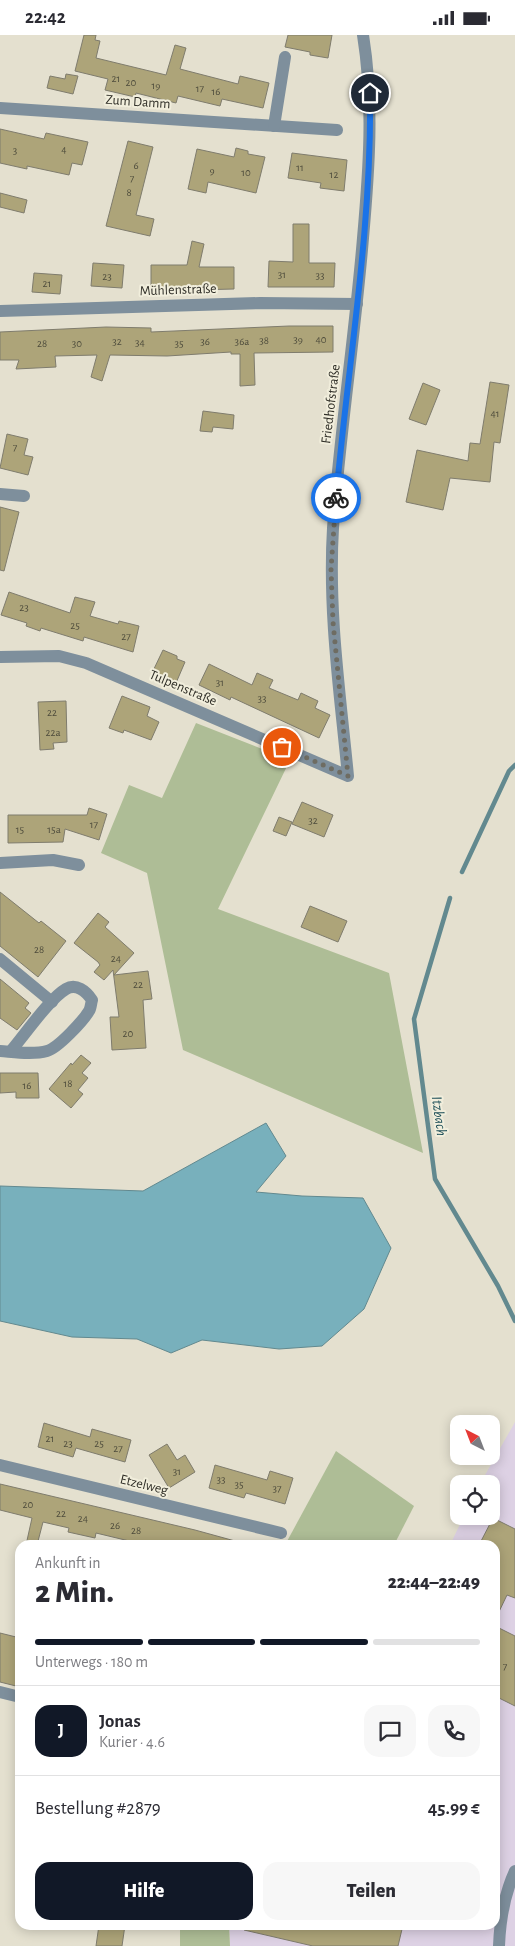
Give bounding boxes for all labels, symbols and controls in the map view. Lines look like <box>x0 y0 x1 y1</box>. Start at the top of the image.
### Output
text: 22:42 <box>25 8 66 27</box>
pin <box>349 72 391 114</box>
house number: 21 <box>112 73 120 84</box>
house number: 20 <box>126 77 137 88</box>
icon: home <box>356 79 384 107</box>
house number: 19 <box>152 80 160 91</box>
house number: 17 <box>196 83 205 94</box>
house number: 16 <box>212 86 220 97</box>
street label: Zum Damm <box>105 93 171 111</box>
house number: 4 <box>61 144 67 155</box>
house number: 3 <box>13 145 18 156</box>
house number: 6 <box>133 160 139 171</box>
house number: 11 <box>296 162 304 173</box>
house number: 9 <box>209 165 215 176</box>
house number: 10 <box>241 167 251 178</box>
house number: 12 <box>330 169 338 180</box>
house number: 7 <box>130 173 135 184</box>
house number: 8 <box>126 187 132 198</box>
house number: 31 <box>278 269 286 280</box>
house number: 33 <box>315 270 325 281</box>
house number: 23 <box>102 271 112 282</box>
house number: 21 <box>43 278 51 289</box>
street label: Mühlenstraße <box>139 282 217 298</box>
house number: 39 <box>293 334 303 345</box>
house number: 40 <box>315 334 327 345</box>
house number: 38 <box>259 335 269 346</box>
house number: 32 <box>112 336 122 347</box>
house number: 36 <box>200 336 210 347</box>
house number: 36a <box>235 336 249 347</box>
house number: 34 <box>135 337 145 348</box>
house number: 28 <box>37 338 47 349</box>
house number: 30 <box>72 338 82 349</box>
house number: 35 <box>174 338 184 349</box>
street label: Friedhofstraße <box>319 363 343 445</box>
house number: 41 <box>490 408 500 419</box>
house number: 7 <box>13 442 18 453</box>
courier <box>311 473 361 523</box>
icon: bike <box>322 484 350 512</box>
house number: 23 <box>19 602 29 613</box>
house number: 25 <box>70 620 80 631</box>
house number: 27 <box>121 631 131 642</box>
street label: Tulpenstraße <box>147 668 219 708</box>
house number: 31 <box>216 677 224 688</box>
house number: 33 <box>257 693 267 704</box>
house number: 22 <box>47 707 57 718</box>
pin <box>261 726 303 768</box>
house number: 22a <box>45 727 61 738</box>
icon: bag <box>268 733 296 761</box>
house number: 32 <box>308 815 318 826</box>
house number: 17 <box>90 819 99 830</box>
house number: 15 <box>16 824 25 835</box>
house number: 15a <box>47 824 61 835</box>
house number: 28 <box>34 944 44 955</box>
house number: 24 <box>111 953 121 964</box>
house number: 22 <box>133 979 143 990</box>
house number: 20 <box>123 1028 134 1039</box>
house number: 18 <box>64 1078 73 1089</box>
house number: 16 <box>23 1080 31 1091</box>
water label: Itzbach <box>429 1095 449 1137</box>
north arrow <box>450 1415 500 1465</box>
map controls <box>450 1415 500 1525</box>
house number: 21 <box>46 1433 54 1444</box>
house number: 23 <box>63 1438 73 1449</box>
house number: 25 <box>94 1438 104 1449</box>
house number: 27 <box>113 1443 123 1454</box>
house number: 31 <box>173 1466 181 1477</box>
street label: Etzelweg <box>119 1472 170 1498</box>
house number: 33 <box>216 1474 226 1485</box>
button: locate <box>450 1475 500 1525</box>
house number: 35 <box>234 1479 244 1490</box>
house number: 37 <box>272 1483 282 1494</box>
house number: 20 <box>23 1499 34 1510</box>
house number: 22 <box>56 1508 66 1519</box>
house number: 24 <box>78 1513 88 1524</box>
house number: 26 <box>110 1520 120 1531</box>
house number: 28 <box>131 1525 141 1536</box>
text: Ankunft in <box>35 1555 101 1571</box>
text: 22:44–22:49 <box>388 1573 480 1592</box>
text: 2 Min. <box>35 1576 114 1608</box>
text: Unterwegs · 180 m <box>35 1654 148 1670</box>
house number: 7 <box>503 1661 508 1672</box>
button: chat <box>364 1705 416 1757</box>
button: phone <box>428 1705 480 1757</box>
text: Jonas <box>99 1712 141 1731</box>
text: J <box>58 1721 64 1740</box>
text: Kurier · 4.6 <box>99 1734 165 1750</box>
text: Bestellung #2879 <box>35 1799 161 1818</box>
text: 45.99 € <box>428 1799 480 1818</box>
button: Hilfe <box>35 1862 253 1920</box>
button: Teilen <box>263 1862 480 1920</box>

